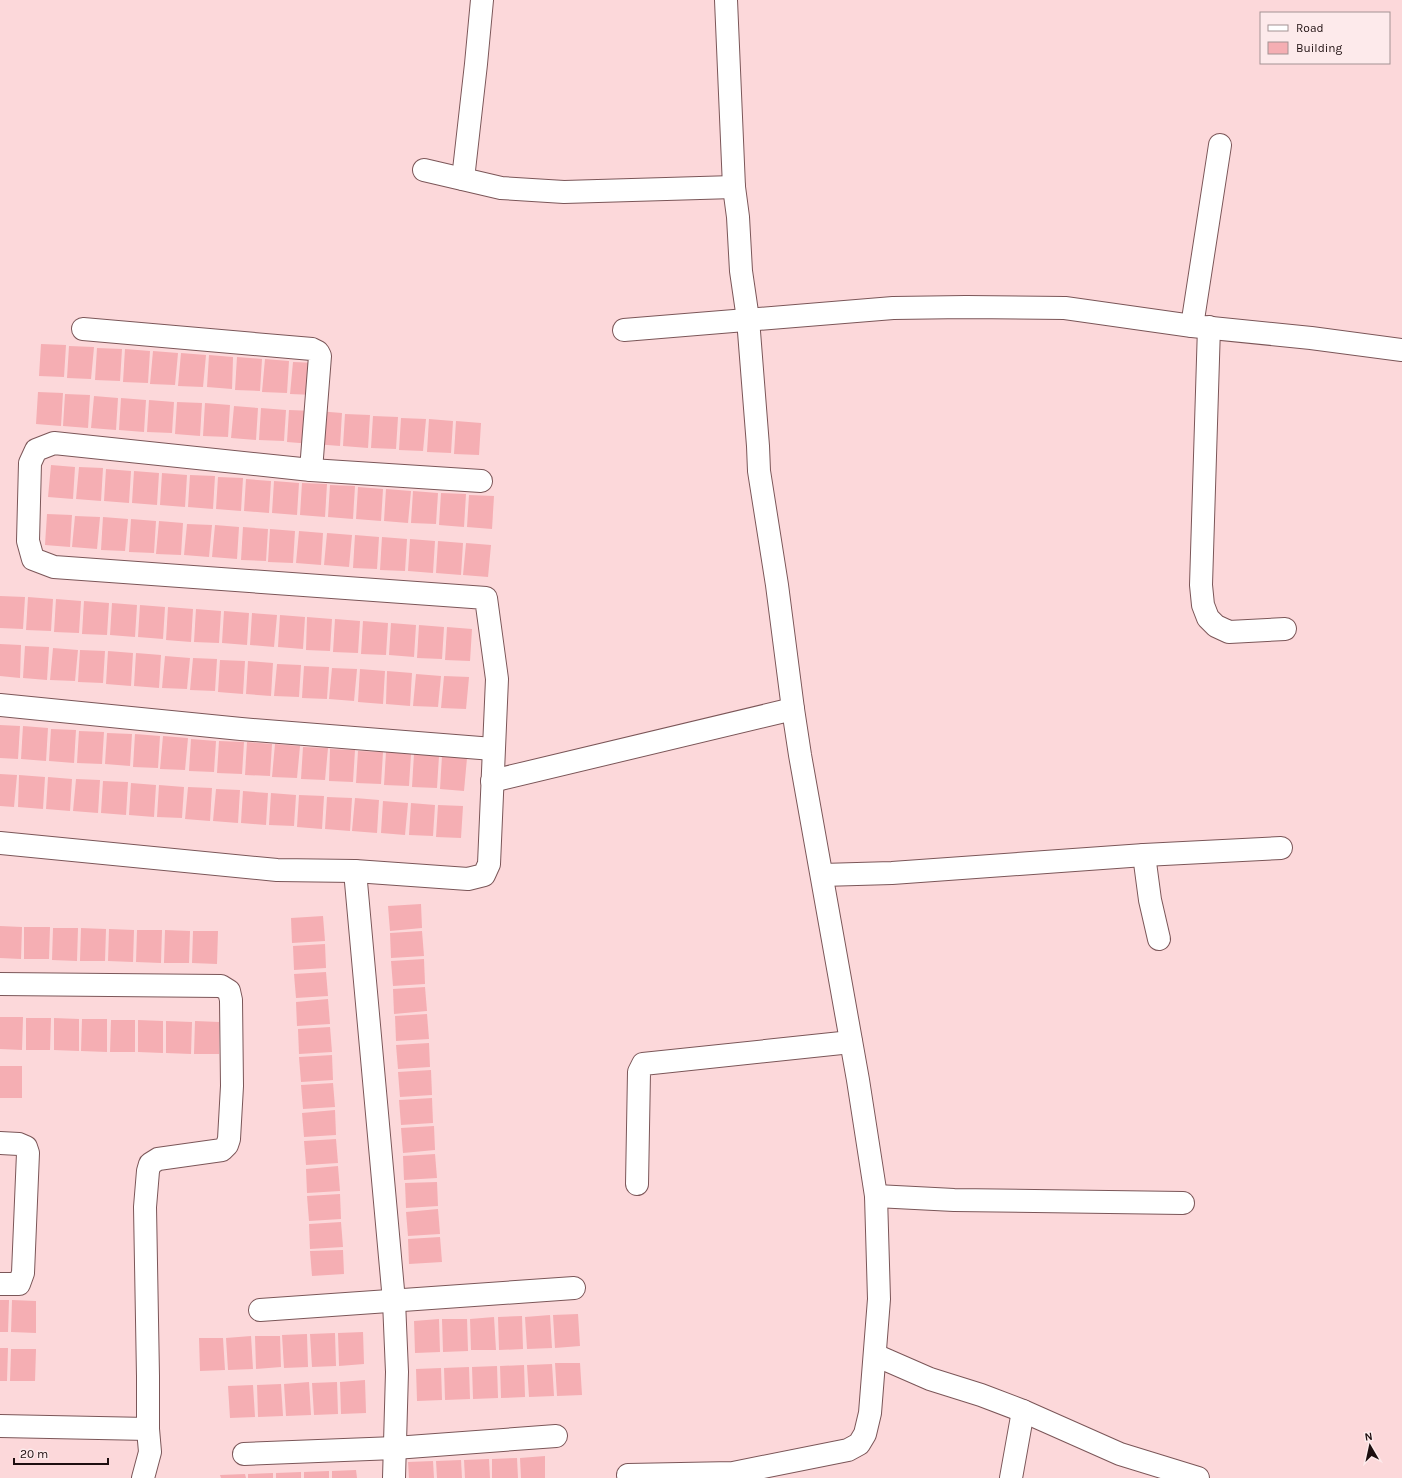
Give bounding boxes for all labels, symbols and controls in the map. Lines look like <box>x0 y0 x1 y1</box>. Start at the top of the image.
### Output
legend <box>1260 12 1390 64</box>
text: Road <box>1296 21 1324 35</box>
text: Building <box>1296 41 1343 55</box>
north arrow <box>1350 1426 1390 1466</box>
text: N <box>1364 1430 1373 1444</box>
scale bar <box>14 1440 108 1466</box>
text: 20 m <box>20 1447 48 1461</box>

